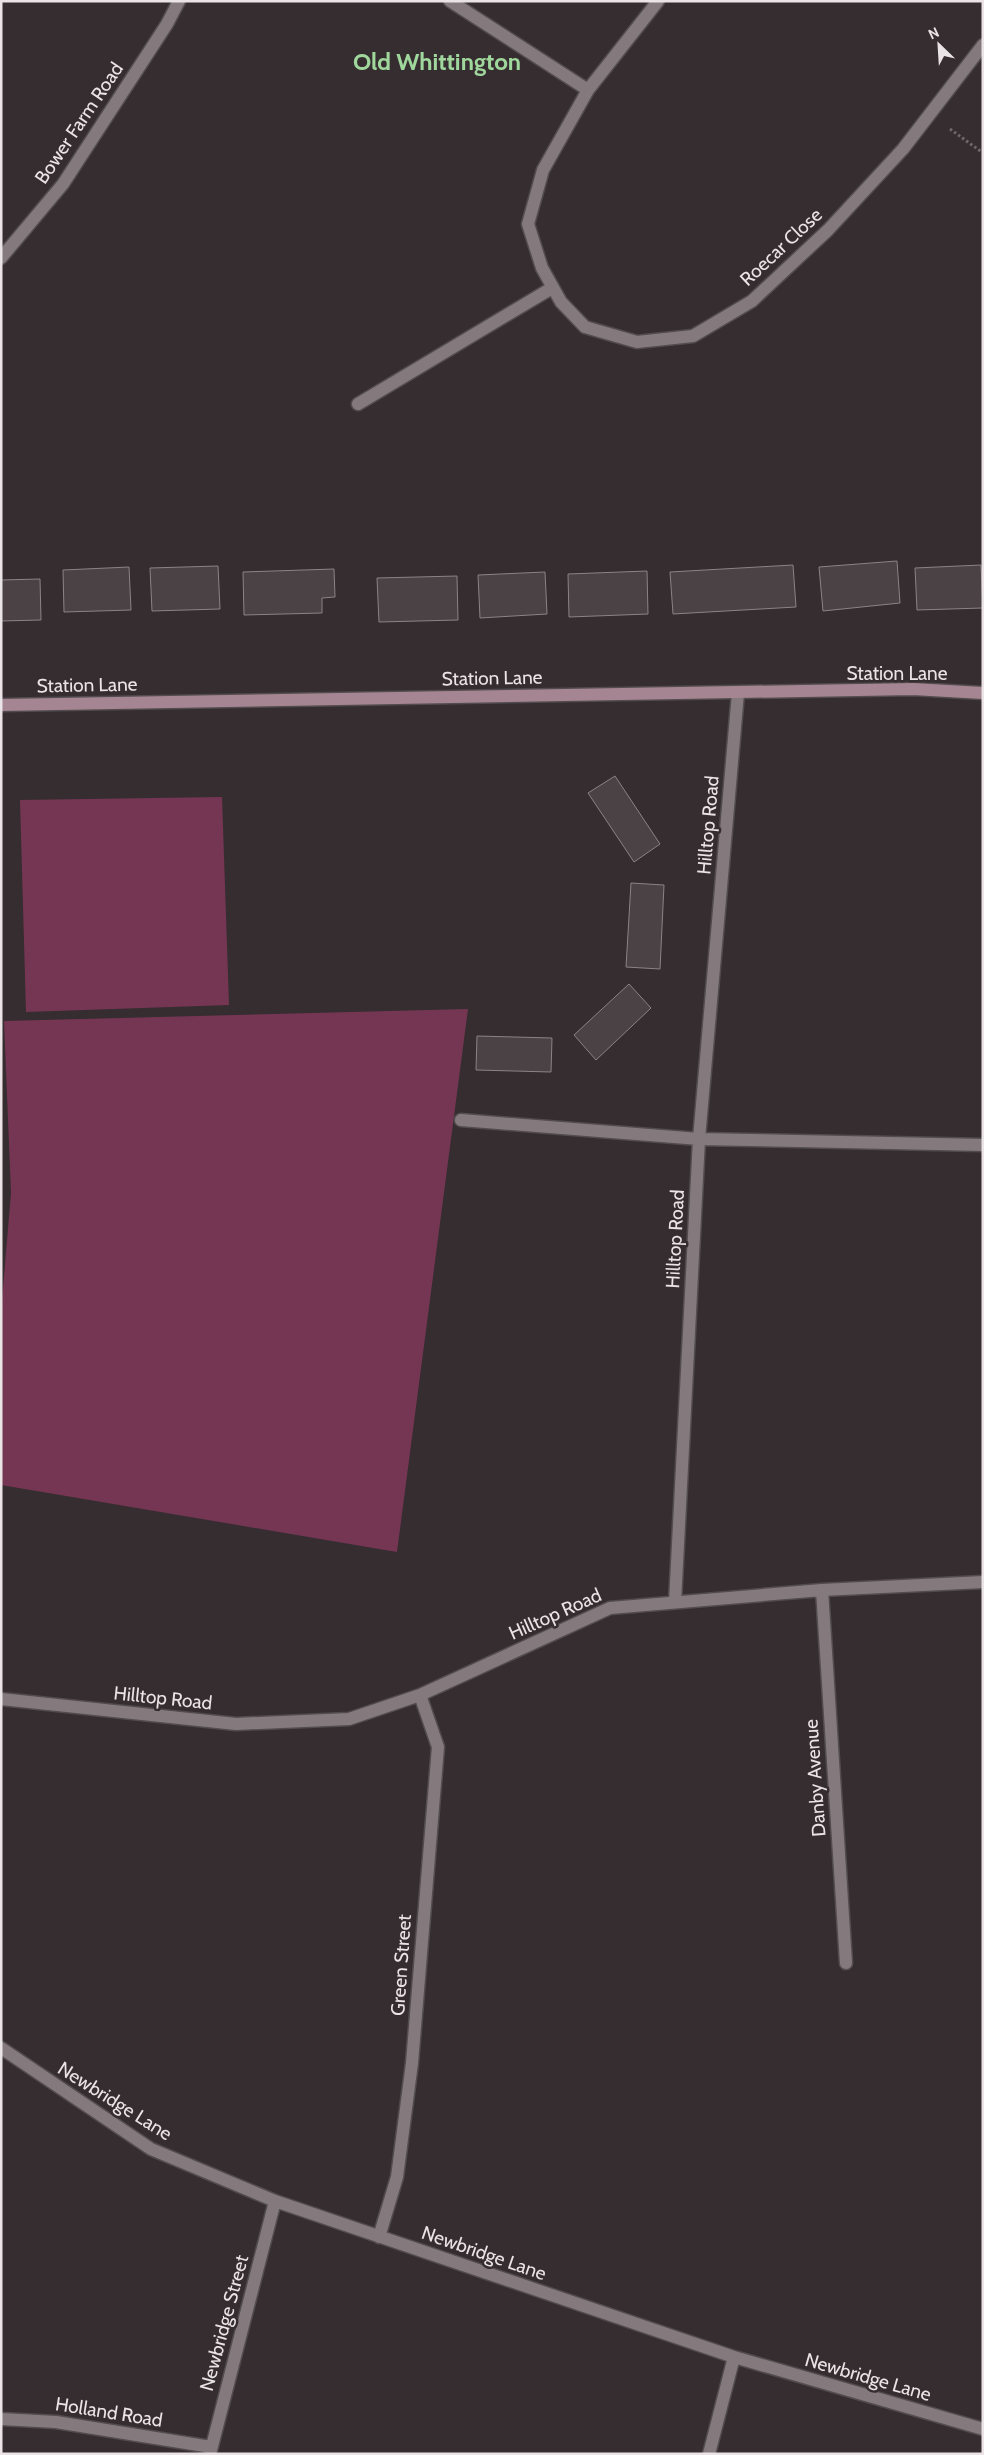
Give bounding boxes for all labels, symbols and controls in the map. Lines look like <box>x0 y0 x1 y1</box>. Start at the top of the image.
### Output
north arrow <box>914 20 964 70</box>
text: N <box>925 23 942 43</box>
district label: Old Whittington <box>353 47 521 76</box>
street label: Bower Farm Road <box>30 58 128 188</box>
street label: Roecar Close <box>735 203 827 291</box>
street label: Station Lane <box>847 662 948 685</box>
street label: Station Lane <box>441 666 543 690</box>
street label: Station Lane <box>36 673 138 697</box>
street label: Hilltop Road <box>692 775 724 875</box>
street label: Hilltop Road <box>661 1189 689 1289</box>
street label: Hilltop Road <box>505 1583 605 1645</box>
street label: Hilltop Road <box>113 1681 213 1715</box>
street label: Danby Avenue <box>799 1718 831 1838</box>
street label: Green Street <box>386 1913 416 2016</box>
street label: Newbridge Lane <box>54 2057 177 2145</box>
street label: Newbridge Lane <box>419 2221 550 2285</box>
street label: Newbridge Street <box>195 2252 253 2394</box>
street label: Newbridge Lane <box>802 2348 934 2406</box>
street label: Holland Road <box>54 2392 164 2432</box>

